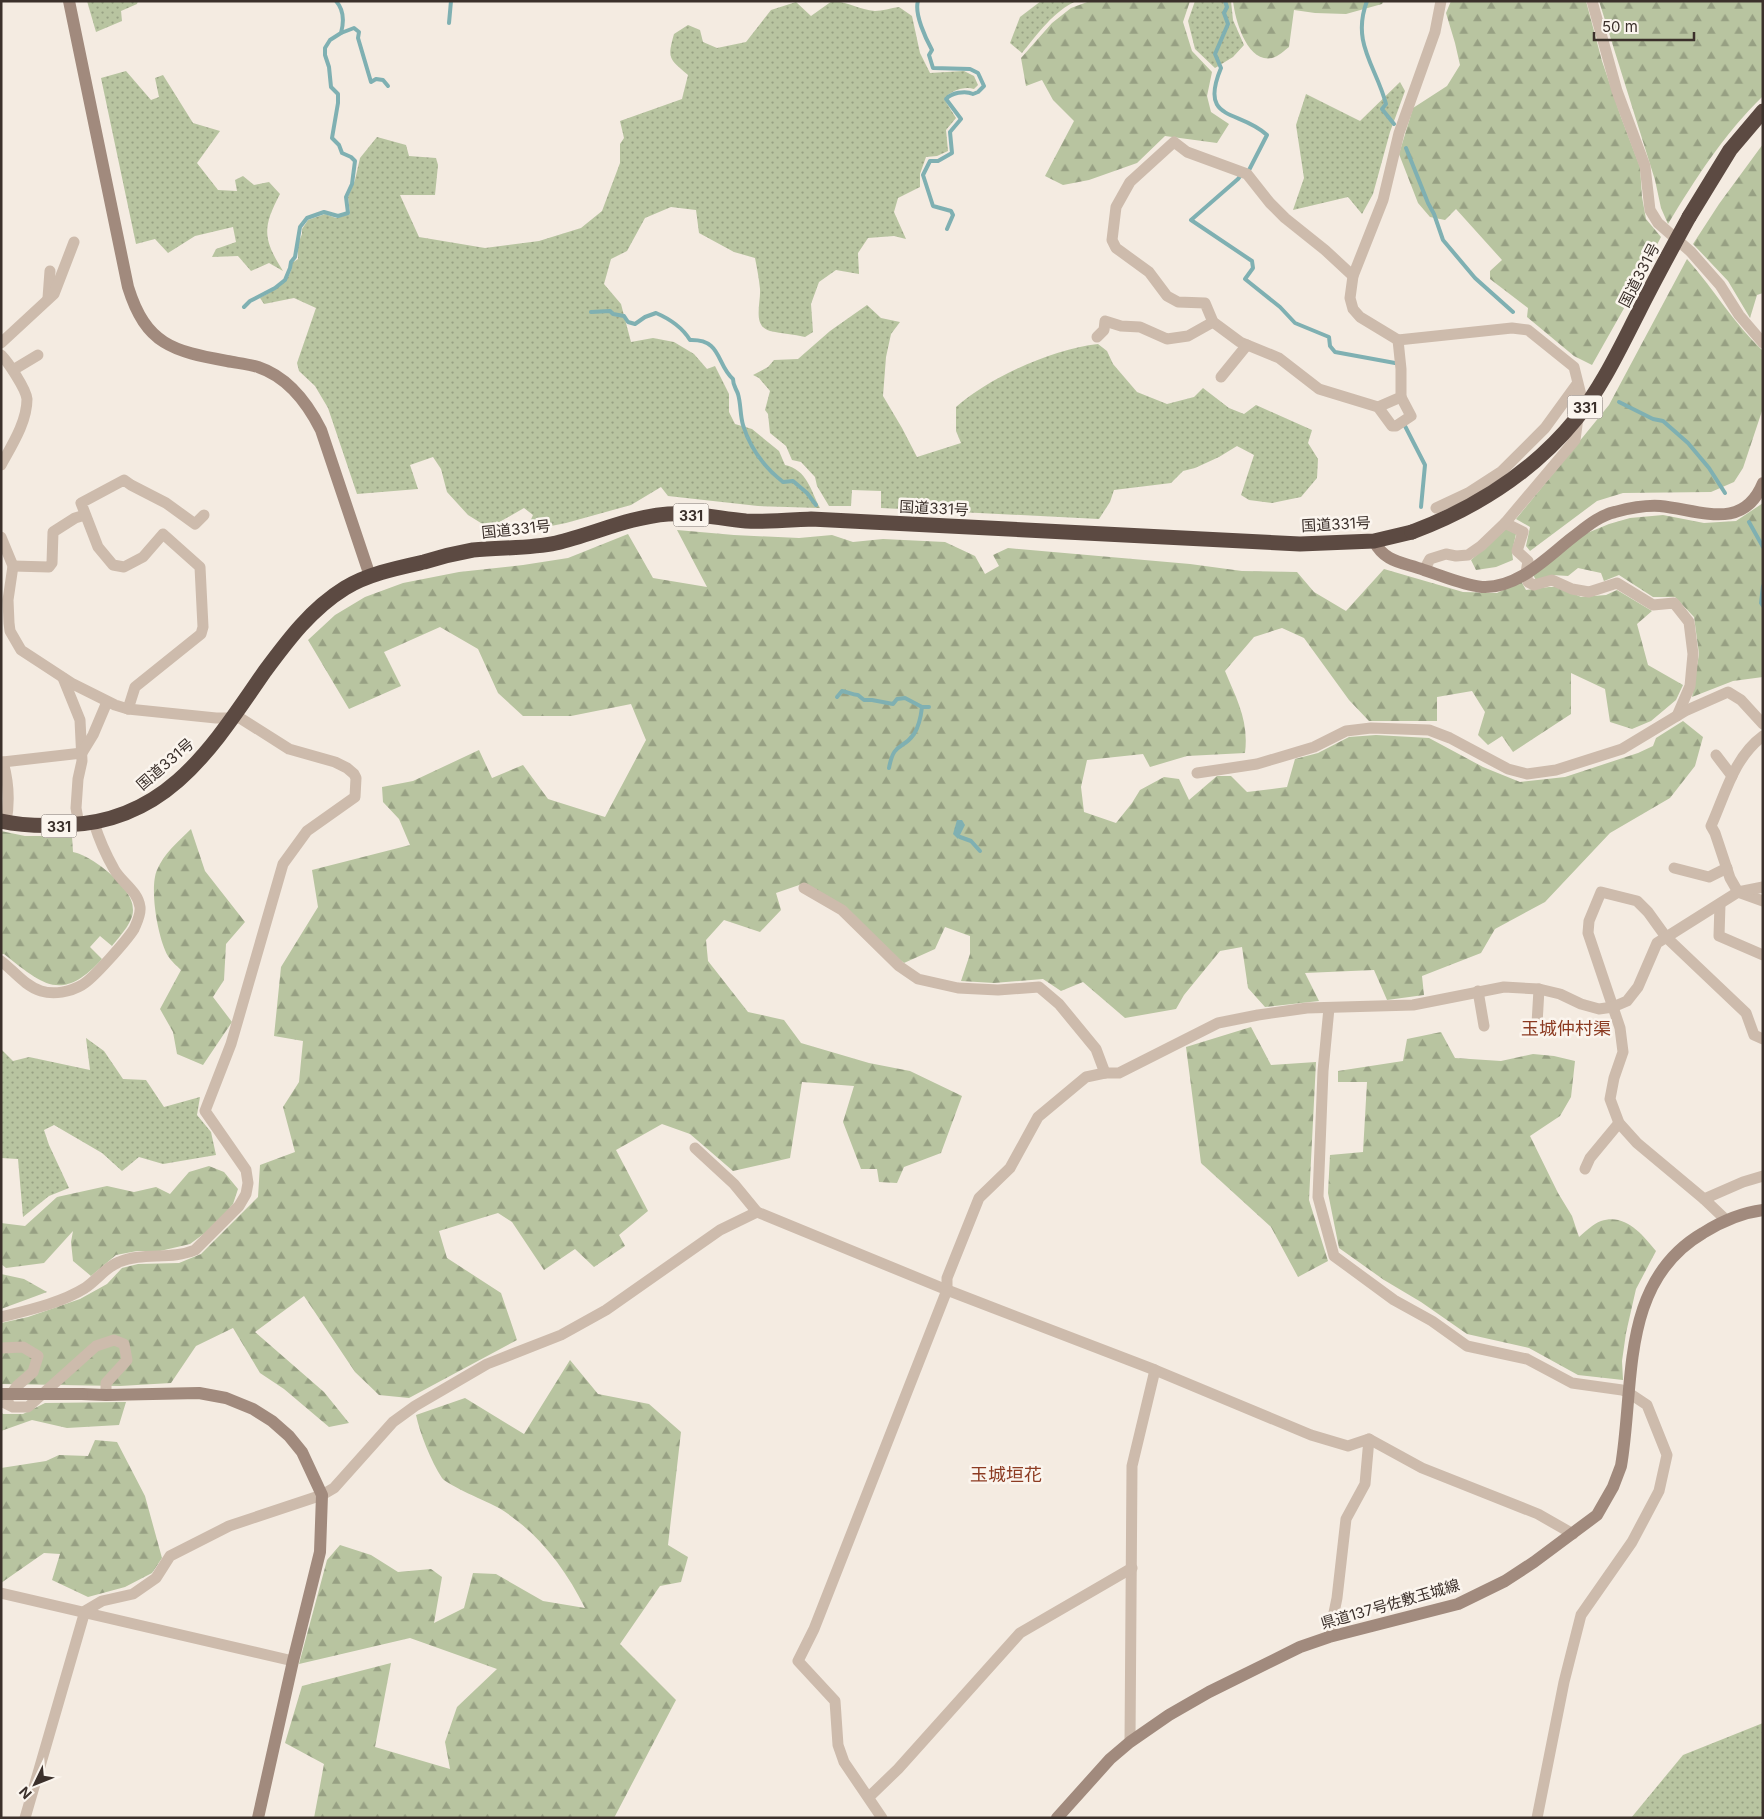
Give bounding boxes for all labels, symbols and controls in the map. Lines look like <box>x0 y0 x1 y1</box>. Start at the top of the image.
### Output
scale bar <box>1594 10 1694 42</box>
text: 50 m <box>1602 17 1638 36</box>
street label: 国道331号 <box>1615 240 1663 310</box>
road number: 331 <box>1568 396 1602 418</box>
street label: 国道331号 <box>899 497 969 519</box>
road number: 331 <box>674 504 708 526</box>
street label: 国道331号 <box>1301 513 1371 535</box>
street label: 国道331号 <box>480 516 552 542</box>
street label: 国道331号 <box>132 734 198 794</box>
road number: 331 <box>42 814 76 838</box>
district label: 玉城仲村渠 <box>1521 1018 1611 1039</box>
district label: 玉城垣花 <box>970 1464 1042 1485</box>
street label: 県道137号佐敷玉城線 <box>1318 1575 1462 1633</box>
north arrow <box>10 1759 60 1809</box>
text: N <box>15 1784 35 1803</box>

